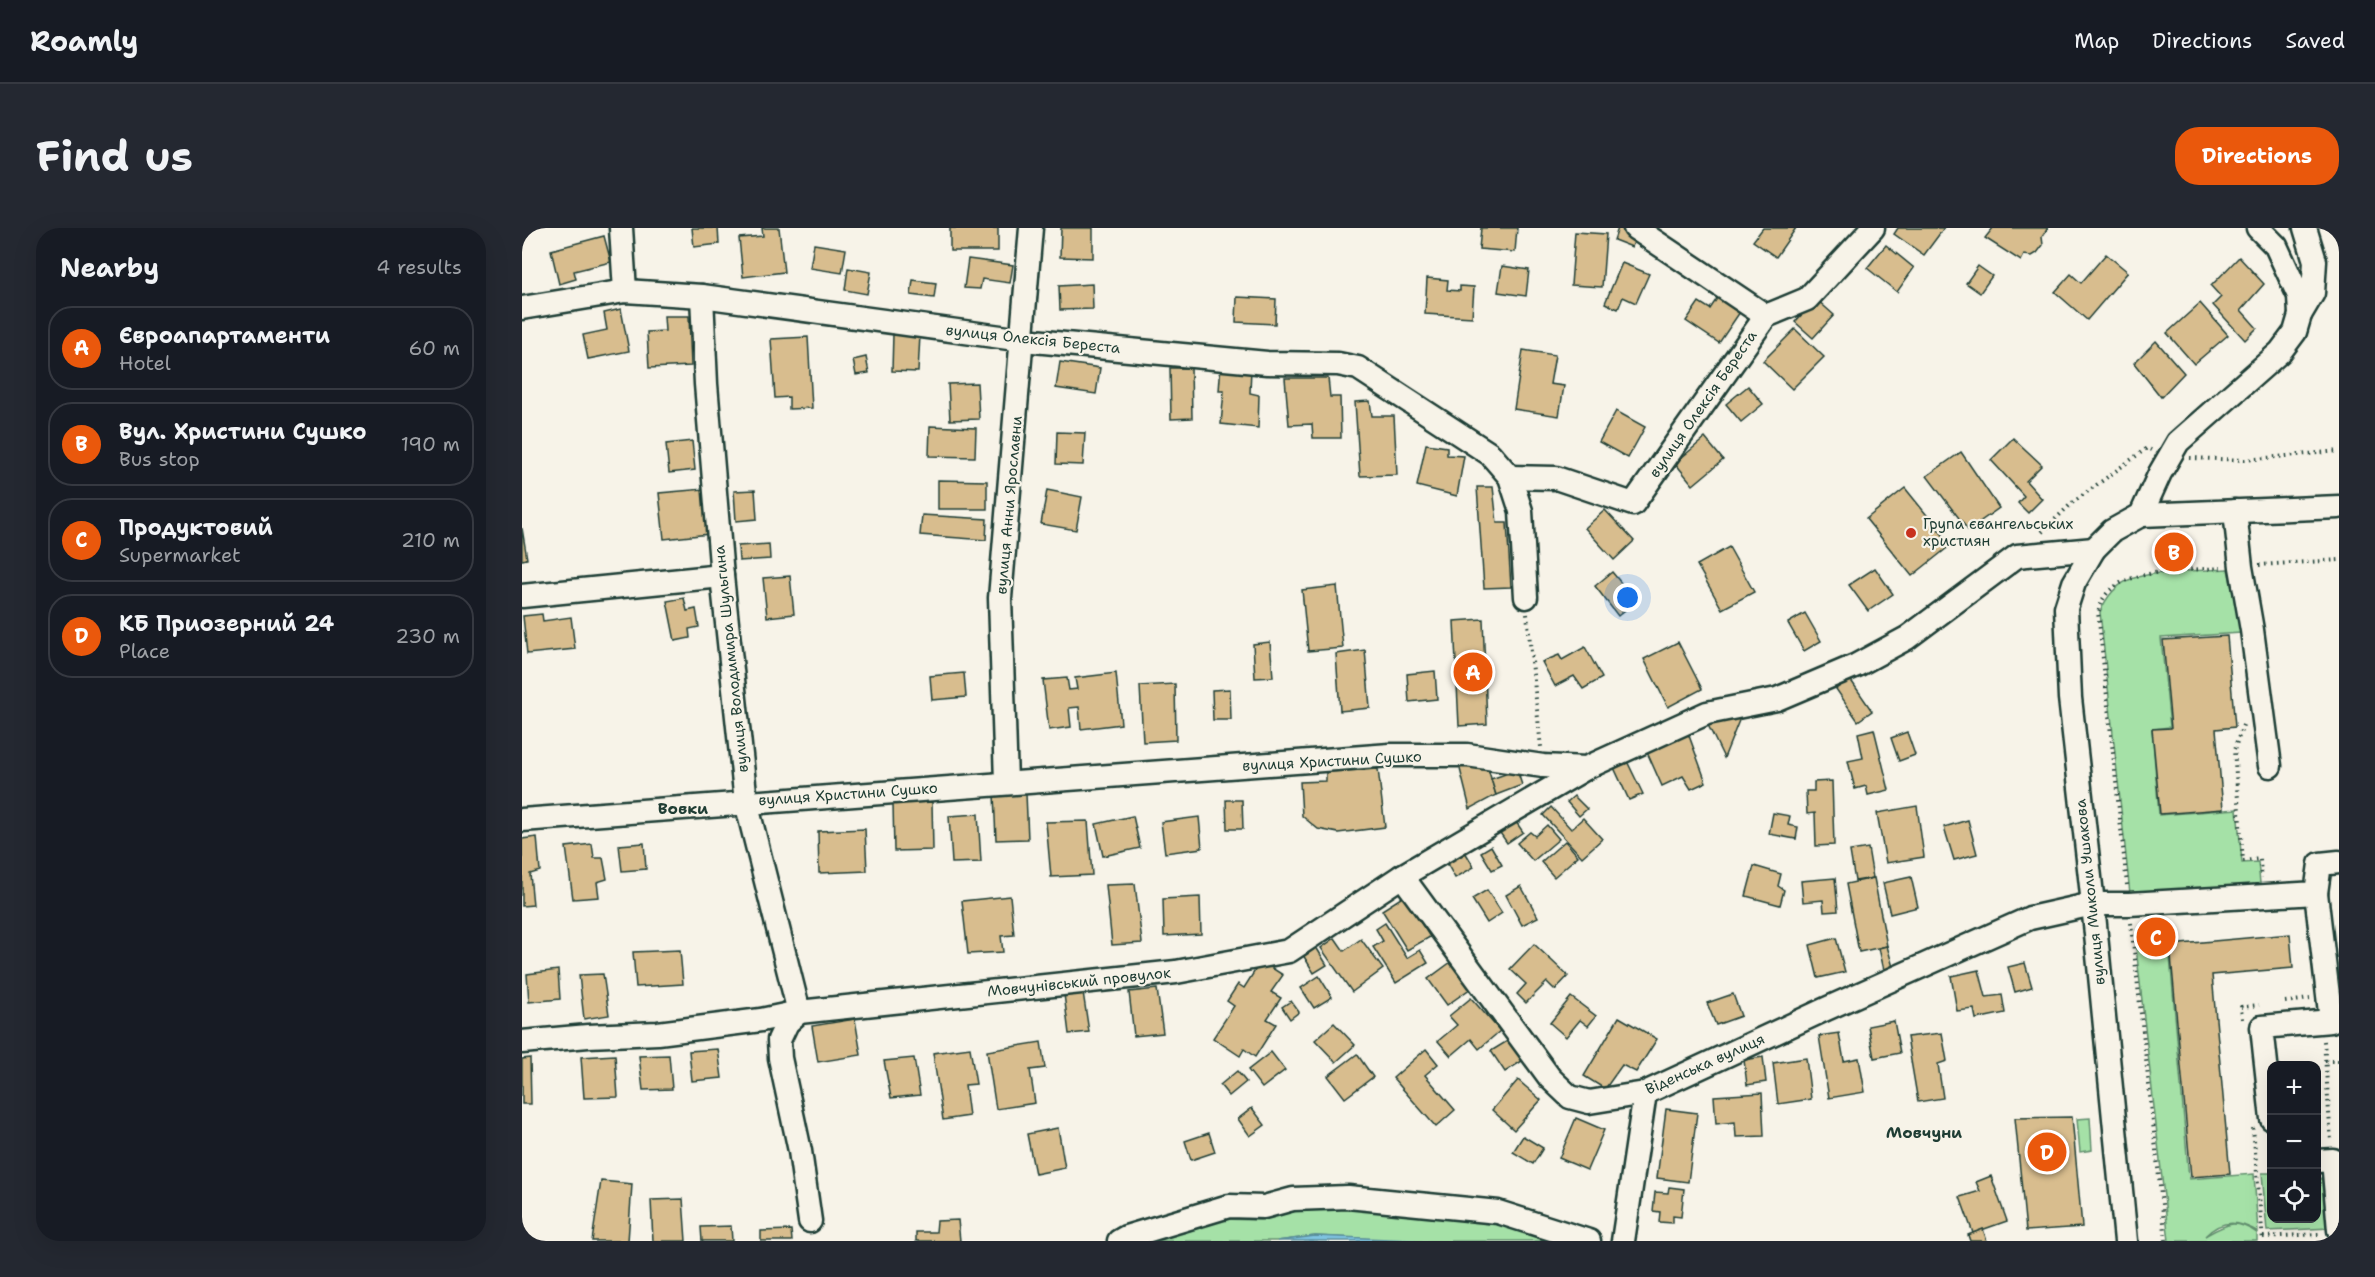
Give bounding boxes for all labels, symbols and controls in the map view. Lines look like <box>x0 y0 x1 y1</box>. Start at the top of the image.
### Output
text: Roamly <box>30 22 138 60</box>
text: Map <box>2074 27 2119 55</box>
text: Directions <box>2152 27 2252 55</box>
text: Saved <box>2285 27 2345 55</box>
button: Directions <box>2175 127 2339 185</box>
text: Find us <box>36 128 193 184</box>
text: Nearby <box>60 250 159 285</box>
text: 4 results <box>376 254 462 280</box>
street label: вулиця Олексія Береста <box>945 320 1122 358</box>
text: Євроапартаменти <box>119 321 330 350</box>
street label: вулиця Олексія Береста <box>1645 326 1762 482</box>
text: A <box>74 335 89 361</box>
text: 60 m <box>408 335 460 361</box>
text: Hotel <box>119 350 171 376</box>
street label: вулиця Анни Ярославни <box>991 415 1027 595</box>
text: Вул. Христини Сушко <box>119 417 367 446</box>
text: B <box>75 431 88 457</box>
text: 190 m <box>401 431 460 457</box>
text: Bus stop <box>119 446 200 472</box>
text: Продуктовий <box>119 513 273 542</box>
place label: Група євангельських християн <box>1923 514 2074 551</box>
marker: Група євангельських християн <box>1904 526 1918 540</box>
text: C <box>75 527 88 553</box>
text: 210 m <box>401 527 460 553</box>
pin: B <box>2154 530 2194 574</box>
text: Supermarket <box>119 542 241 568</box>
street label: вулиця Володимира Шульгина <box>709 544 753 773</box>
your location <box>1613 583 1642 612</box>
text: КБ Приозерний 24 <box>119 609 334 638</box>
text: D <box>74 623 89 649</box>
text: 230 m <box>395 623 460 649</box>
text: Place <box>119 638 170 664</box>
pin: A <box>1454 650 1492 694</box>
street label: вулиця Христини Сушко <box>1242 746 1422 776</box>
street label: вулиця Христини Сушко <box>758 778 938 810</box>
street label: вулиця Миколи Ушакова <box>2070 797 2110 986</box>
district label: Вовки <box>658 798 708 819</box>
pin: C <box>2136 914 2176 960</box>
street label: Мовчунівський провулок <box>986 962 1172 1002</box>
street label: Віденська вулиця <box>1642 1029 1768 1099</box>
map controls <box>2267 1061 2321 1223</box>
button: + <box>2267 1061 2321 1115</box>
button: − <box>2267 1115 2321 1169</box>
district label: Мовчуни <box>1886 1122 1962 1143</box>
pin: D <box>2028 1130 2066 1174</box>
button: locate <box>2267 1169 2321 1223</box>

